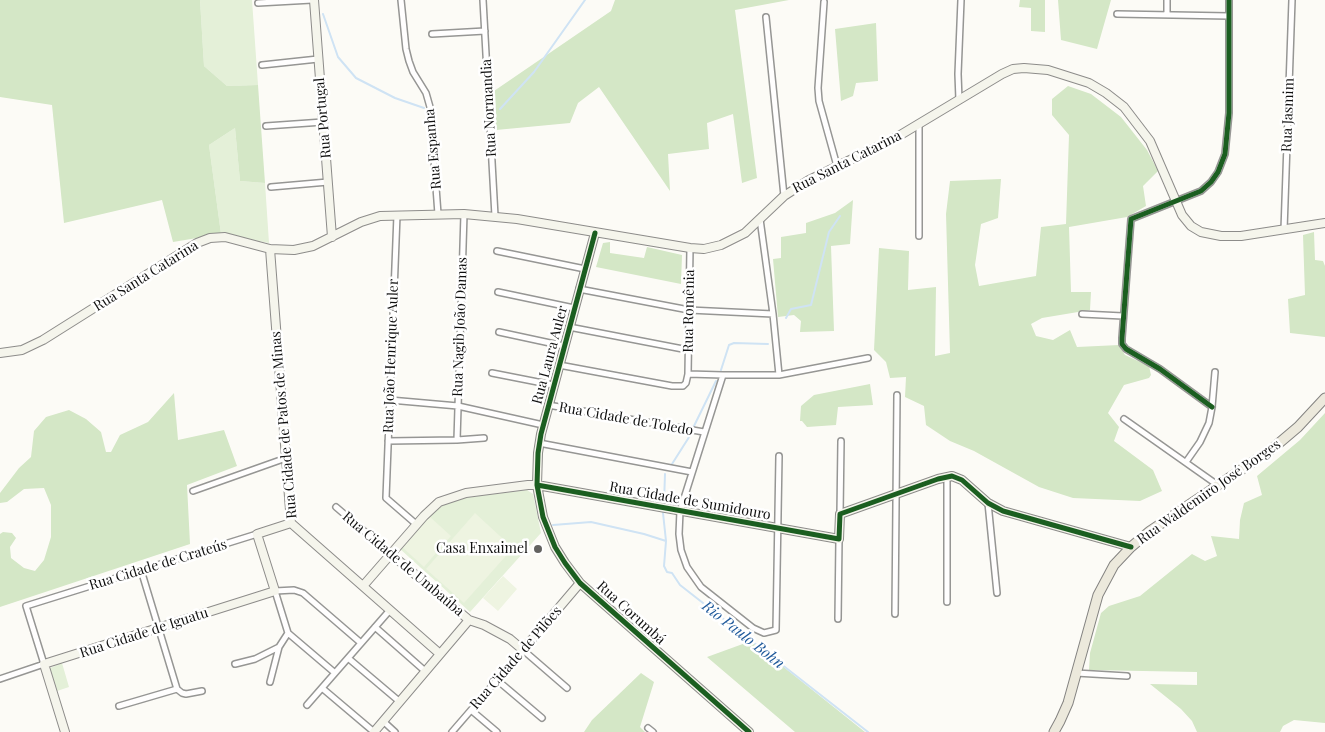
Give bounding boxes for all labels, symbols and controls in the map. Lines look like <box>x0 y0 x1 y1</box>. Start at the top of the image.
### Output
street label: Rua Normandia <box>478 59 500 157</box>
street label: Rua Portugal <box>311 77 335 159</box>
street label: Rua Jasmim <box>1278 78 1298 152</box>
street label: Rua Espanha <box>421 108 445 190</box>
street label: Rua Santa Catarina <box>790 127 904 197</box>
street label: Rua Santa Catarina <box>91 237 201 315</box>
street label: Rua Nagib João Damas <box>449 257 471 397</box>
street label: Rua Romênia <box>680 269 698 353</box>
street label: Rua João Henrique Auler <box>380 279 402 433</box>
street label: Rua Laura Auler <box>529 304 571 406</box>
street label: Rua Cidade de Patos de Minas <box>267 331 301 519</box>
street label: Rua Cidade de Toledo <box>557 399 695 439</box>
street label: Rua Waldemiro José Borges <box>1134 436 1284 548</box>
street label: Rua Cidade de Sumidouro <box>608 479 772 523</box>
street label: Rua Cidade de Umbaúba <box>339 508 467 620</box>
street label: Rua Cidade de Crateús <box>87 536 229 594</box>
place label: Casa Enxaimel <box>436 541 528 557</box>
marker: Casa Enxaimel <box>532 543 544 555</box>
street label: Rua Corumbá <box>593 578 669 648</box>
water label: Rio Paulo Bohn <box>698 597 788 673</box>
street label: Rua Cidade de Pilões <box>467 603 565 713</box>
street label: Rua Cidade de Iguatu <box>78 604 210 662</box>

